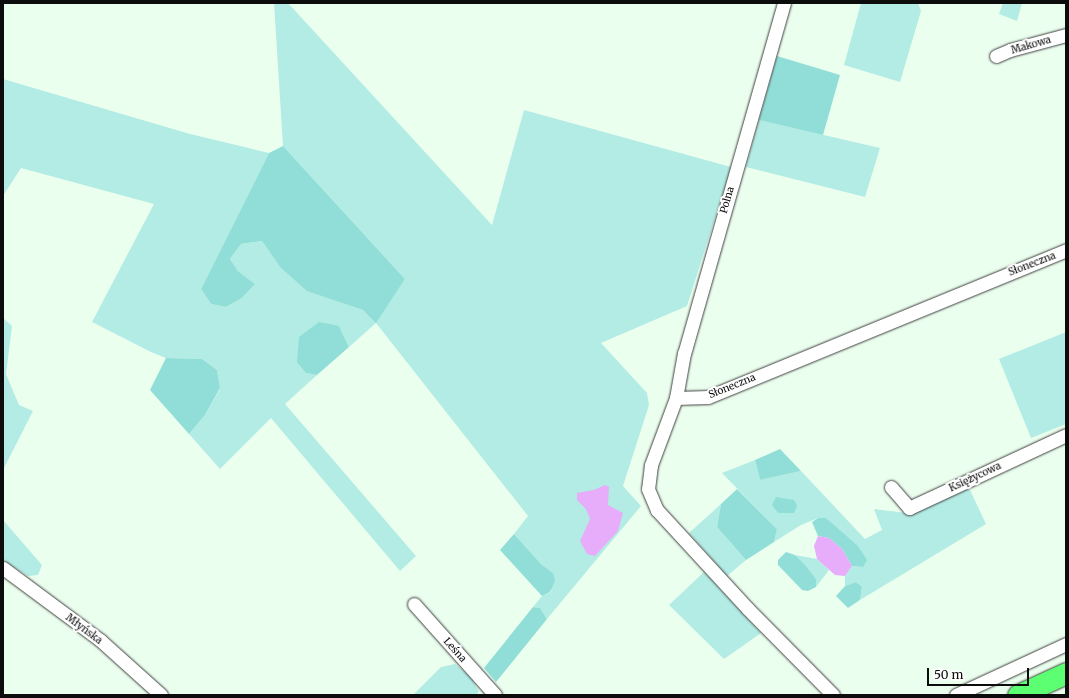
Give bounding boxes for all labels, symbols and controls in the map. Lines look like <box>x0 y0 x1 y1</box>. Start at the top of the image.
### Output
street label: Makowa <box>1010 34 1052 56</box>
street label: Polna <box>717 185 737 215</box>
street label: Słoneczna <box>1007 249 1057 279</box>
street label: Słoneczna <box>707 371 757 401</box>
street label: Księżycowa <box>947 460 1003 494</box>
street label: Młyńska <box>63 611 105 647</box>
street label: Leśna <box>441 635 469 665</box>
scale bar <box>929 660 1031 686</box>
text: 50 m <box>934 667 963 682</box>

